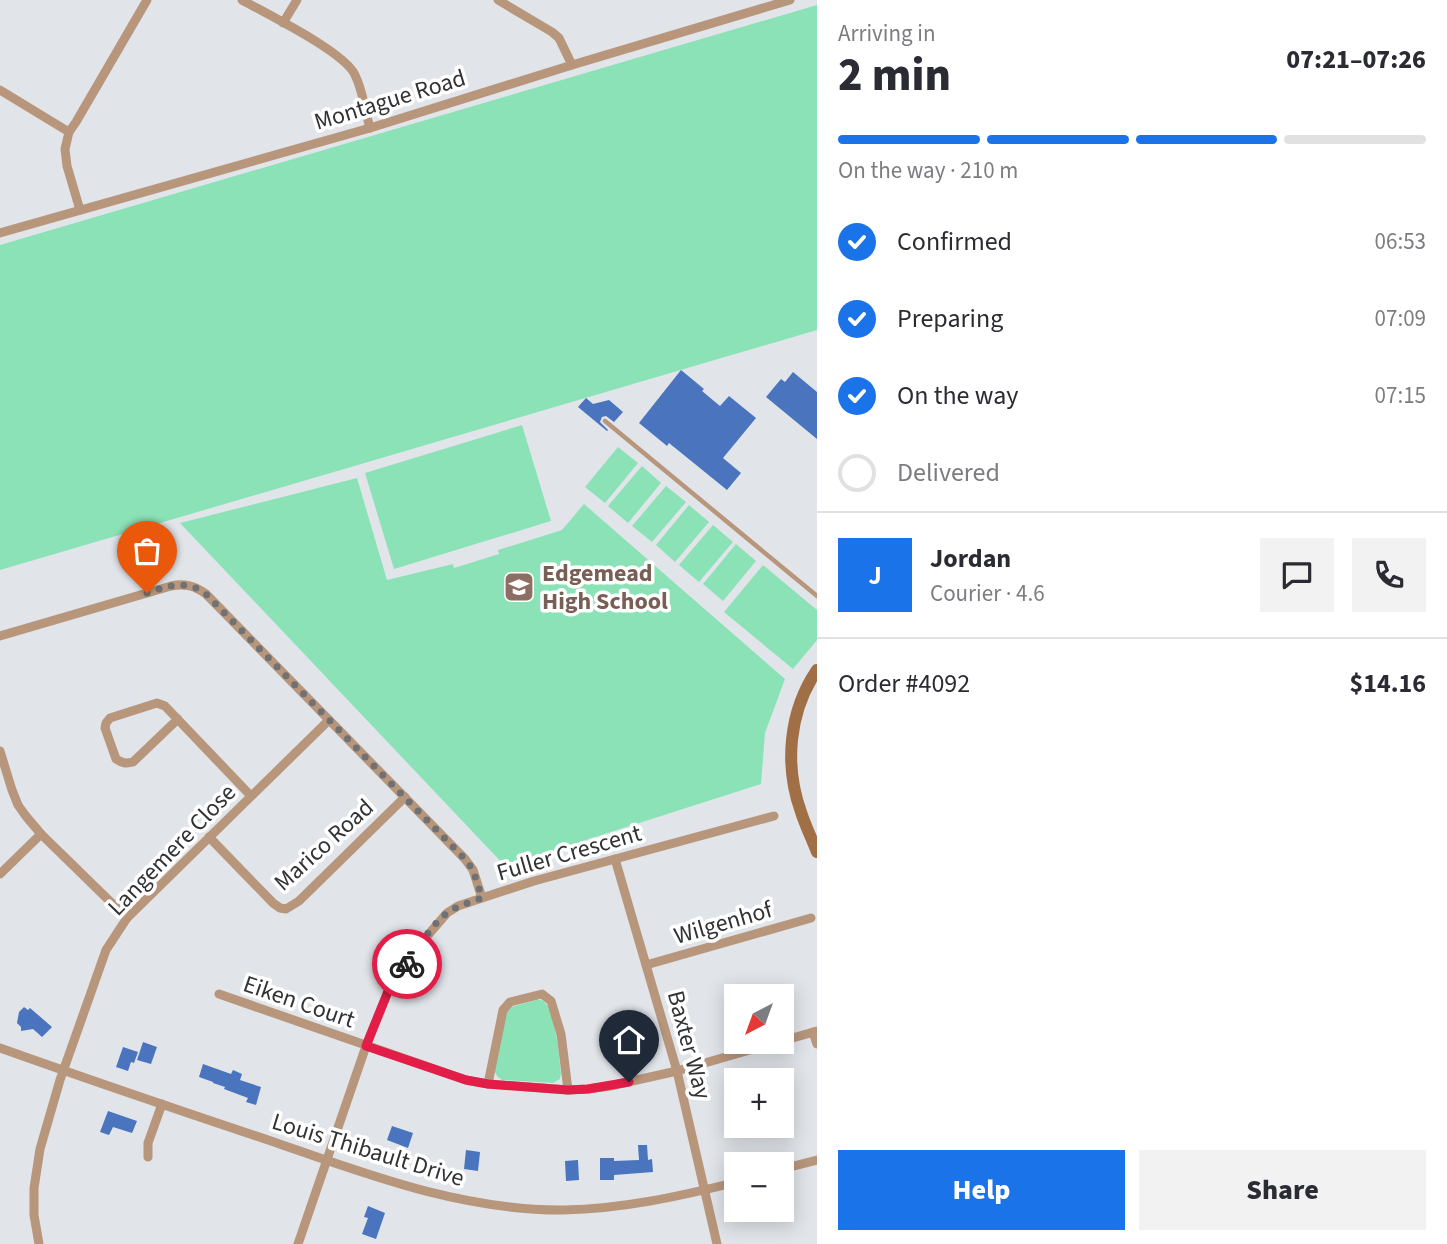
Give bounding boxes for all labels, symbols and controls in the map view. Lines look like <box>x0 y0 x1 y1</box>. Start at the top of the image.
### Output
text: Arriving in <box>838 17 936 50</box>
text: 07:21–07:26 <box>1286 41 1426 78</box>
text: 2 min <box>838 43 951 108</box>
street label: Montague Road <box>310 60 470 140</box>
text: On the way · 210 m <box>838 154 1018 187</box>
icon: check <box>838 223 876 261</box>
text: Confirmed <box>897 223 1012 260</box>
text: 06:53 <box>1375 225 1426 258</box>
icon: check <box>838 300 876 338</box>
text: Preparing <box>897 300 1003 337</box>
text: 07:09 <box>1375 302 1426 335</box>
icon: check <box>838 377 876 415</box>
text: On the way <box>897 377 1018 414</box>
text: 07:15 <box>1375 379 1426 412</box>
text: Delivered <box>897 454 1000 491</box>
pin <box>117 521 177 593</box>
icon: bag <box>128 532 166 570</box>
button: chat <box>1260 538 1334 612</box>
button: phone <box>1352 538 1426 612</box>
text: Jordan <box>930 540 1011 577</box>
place label: Edgemead High School <box>542 556 668 619</box>
text: J <box>868 557 882 594</box>
school or university icon: Edgemead High School <box>502 570 536 604</box>
text: Courier · 4.6 <box>930 577 1045 610</box>
text: Order #4092 <box>838 665 970 702</box>
text: $14.16 <box>1350 665 1426 702</box>
street label: Langemere Close <box>100 776 244 924</box>
street label: Marico Road <box>266 791 382 899</box>
street label: Fuller Crescent <box>492 816 646 890</box>
street label: Wilgenhof <box>670 892 777 954</box>
courier <box>372 929 442 999</box>
icon: bike <box>388 945 426 983</box>
street label: Eiken Court <box>238 967 360 1037</box>
north arrow <box>724 984 794 1054</box>
map controls <box>724 984 794 1222</box>
street label: Baxter Way <box>658 987 720 1103</box>
pin <box>599 1010 659 1082</box>
icon: home <box>610 1021 648 1059</box>
button: + <box>724 1068 794 1138</box>
street label: Louis Thibault Drive <box>268 1104 468 1196</box>
button: Help <box>838 1150 1125 1230</box>
button: Share <box>1139 1150 1426 1230</box>
button: − <box>724 1152 794 1222</box>

